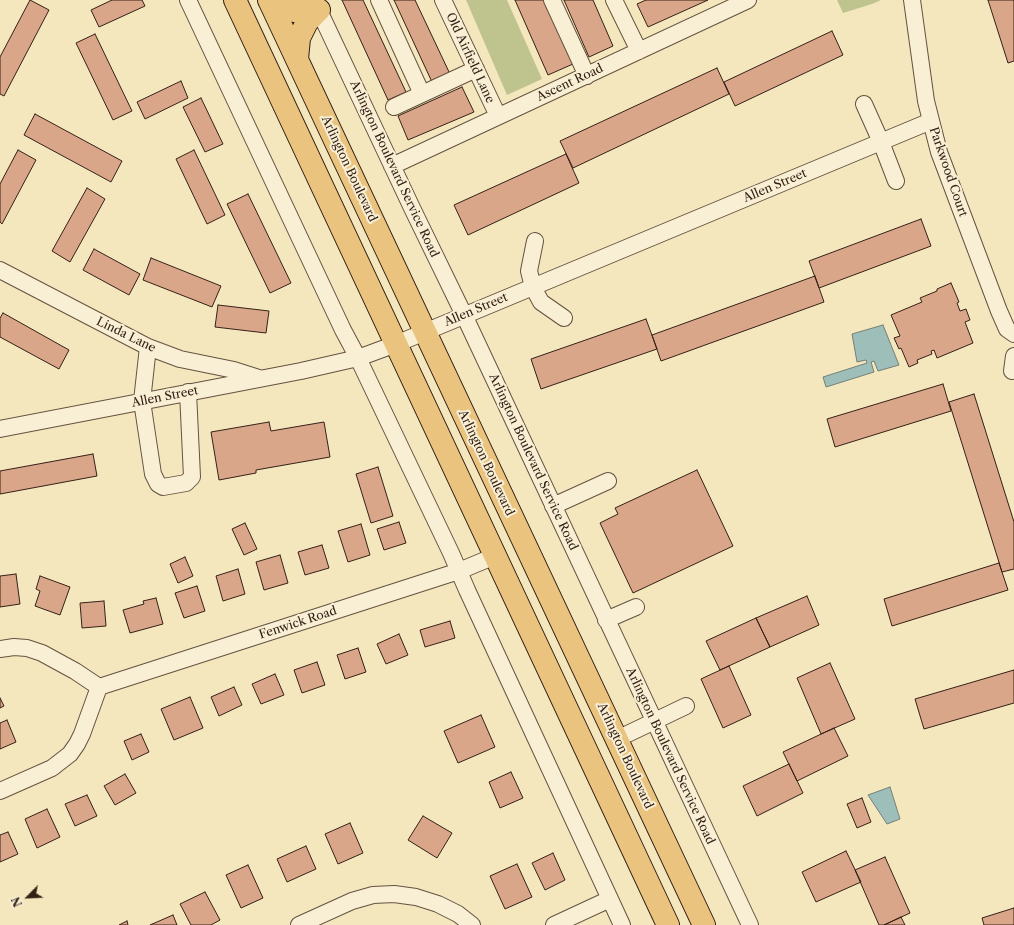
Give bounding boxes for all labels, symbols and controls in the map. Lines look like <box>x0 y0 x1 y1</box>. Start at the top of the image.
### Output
street label: Old Airfield Lane <box>443 10 497 106</box>
street label: Ascent Road <box>534 61 606 105</box>
street label: Arlington Boulevard Service Road <box>347 78 441 260</box>
street label: Arlington Boulevard <box>318 114 380 224</box>
street label: Parkwood Court <box>926 125 970 219</box>
street label: Allen Street <box>741 166 809 206</box>
street label: Allen Street <box>442 290 510 330</box>
street label: Linda Lane <box>94 314 158 356</box>
street label: Arlington Boulevard Service Road <box>486 371 580 553</box>
street label: Allen Street <box>131 383 199 411</box>
street label: Arlington Boulevard <box>455 408 517 518</box>
street label: Fenwick Road <box>257 604 339 642</box>
street label: Arlington Boulevard Service Road <box>623 665 717 847</box>
street label: Arlington Boulevard <box>594 701 656 811</box>
north arrow <box>8 877 48 917</box>
text: N <box>9 895 25 909</box>

